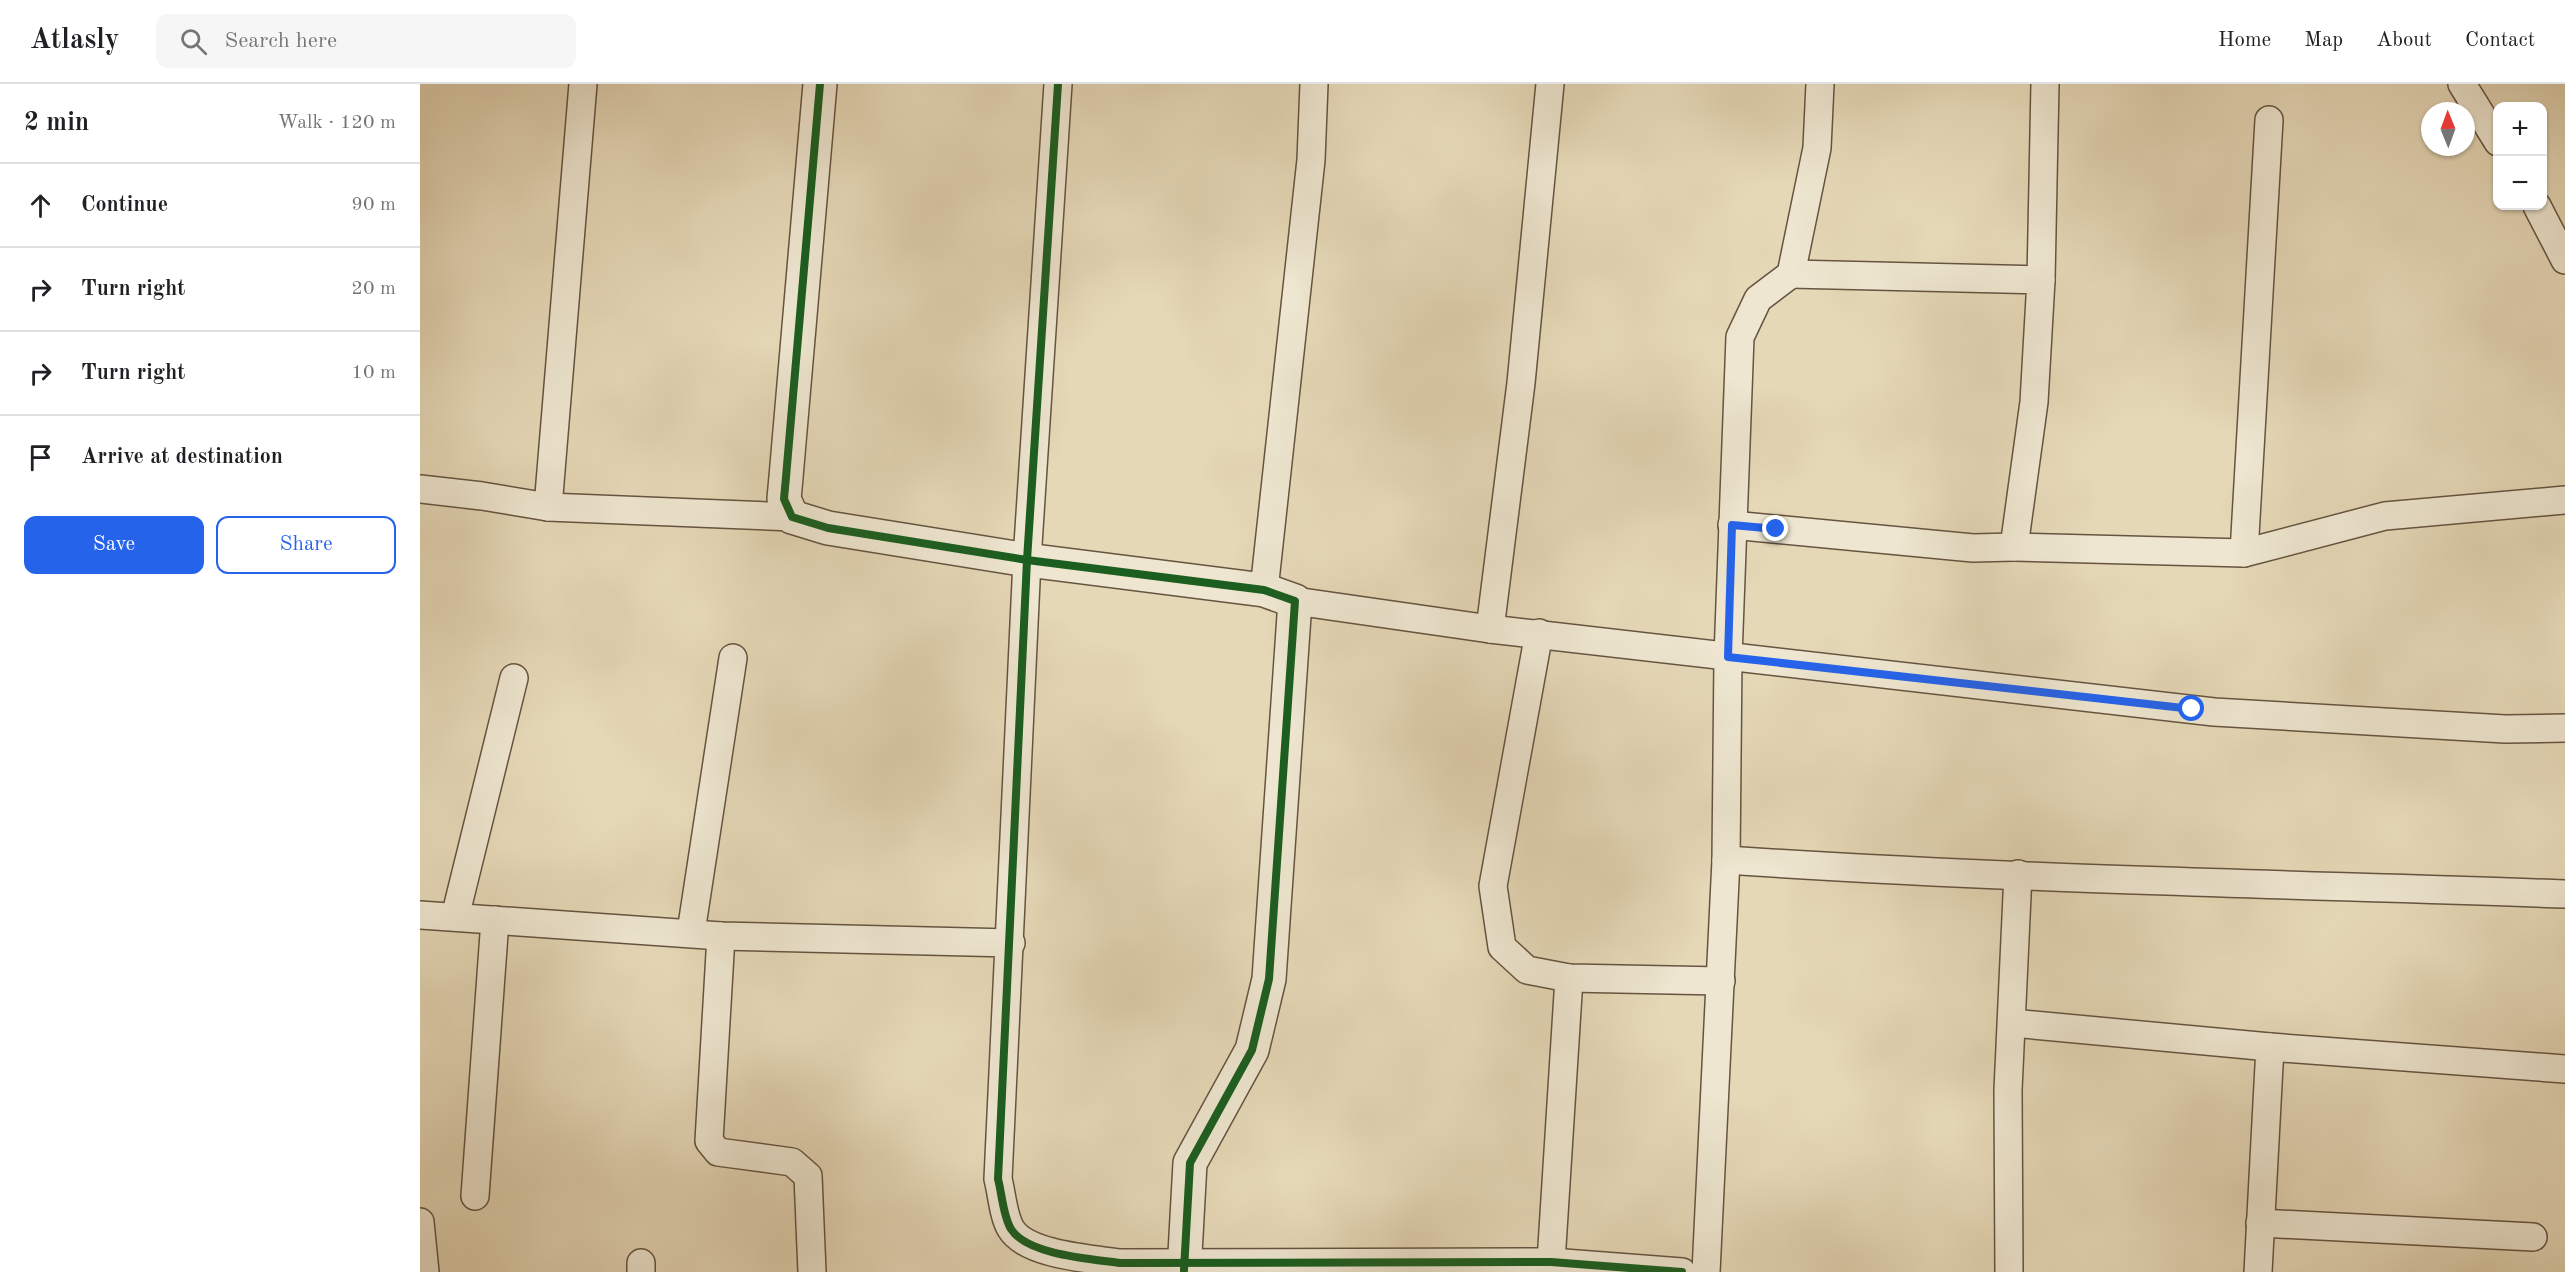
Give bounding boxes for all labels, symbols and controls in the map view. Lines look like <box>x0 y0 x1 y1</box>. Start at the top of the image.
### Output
search box <box>156 14 576 68</box>
icon: search <box>177 25 210 58</box>
text: Atlasly <box>30 27 120 55</box>
text: Search here <box>225 30 337 52</box>
text: Home <box>2218 30 2271 51</box>
text: Map <box>2304 30 2343 51</box>
text: About <box>2376 30 2432 51</box>
text: Contact <box>2465 30 2535 51</box>
north arrow <box>2421 102 2475 156</box>
map controls <box>2493 102 2547 210</box>
button: + <box>2493 102 2547 156</box>
text: 2 min <box>24 110 89 136</box>
text: Walk · 120 m <box>277 113 396 133</box>
button: − <box>2493 156 2547 210</box>
icon: ahead <box>24 189 57 222</box>
text: Continue <box>81 194 168 216</box>
text: 90 m <box>351 195 396 215</box>
icon: right <box>24 273 57 306</box>
text: Turn right <box>81 278 185 300</box>
text: 20 m <box>351 279 396 299</box>
icon: right <box>24 357 57 390</box>
text: Turn right <box>81 362 185 384</box>
text: 10 m <box>351 363 396 383</box>
icon: arrive <box>24 441 57 474</box>
text: Arrive at destination <box>81 446 283 468</box>
route end <box>1762 515 1788 541</box>
button: Save <box>24 516 204 574</box>
button: Share <box>216 516 396 574</box>
route start <box>2178 695 2204 721</box>

